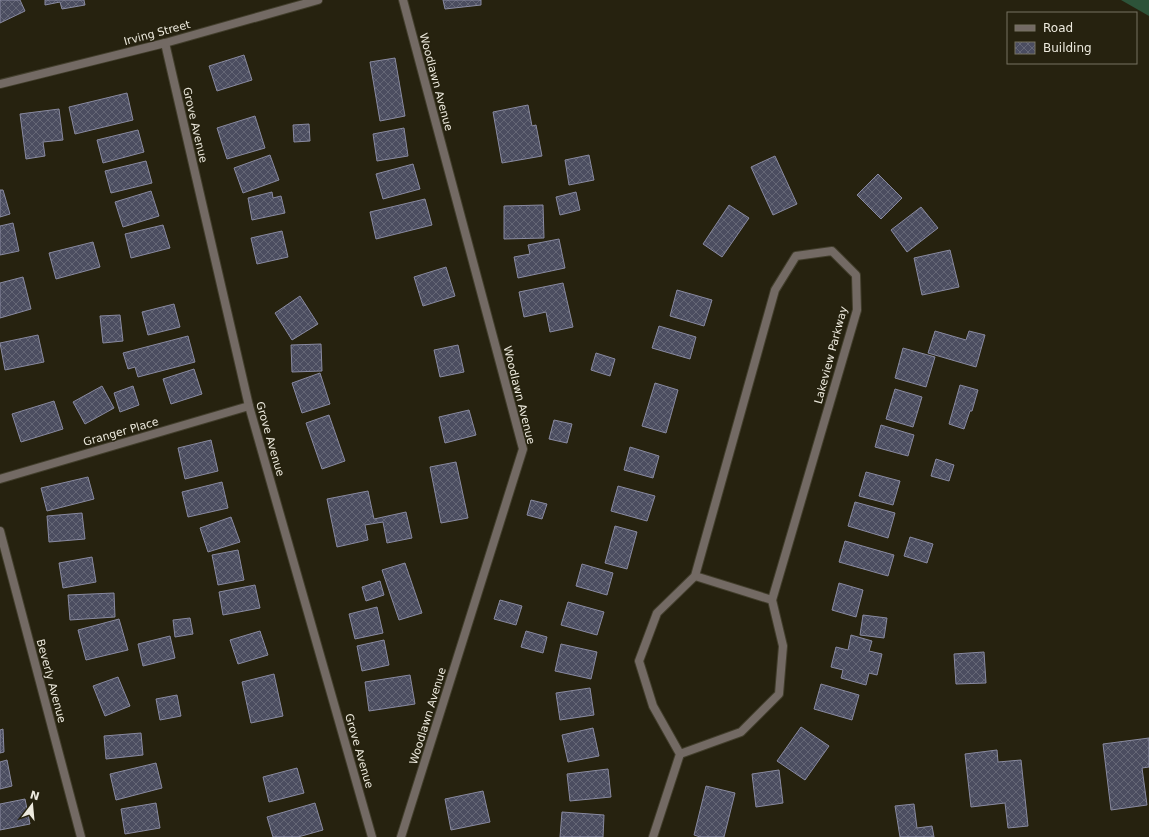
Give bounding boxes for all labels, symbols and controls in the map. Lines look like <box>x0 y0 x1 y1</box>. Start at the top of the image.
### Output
legend <box>1007 12 1137 64</box>
street label: Irving Street <box>122 18 192 48</box>
text: Road <box>1043 21 1073 35</box>
street label: Woodlawn Avenue <box>417 32 455 133</box>
text: Building <box>1043 41 1092 55</box>
street label: Grove Avenue <box>180 86 210 164</box>
street label: Lakeview Parkway <box>812 304 850 405</box>
street label: Woodlawn Avenue <box>500 345 538 446</box>
street label: Grove Avenue <box>253 400 287 478</box>
street label: Granger Place <box>82 415 160 449</box>
street label: Beverly Avenue <box>34 638 68 724</box>
street label: Woodlawn Avenue <box>407 666 449 766</box>
street label: Grove Avenue <box>342 712 376 790</box>
north arrow <box>12 785 52 825</box>
text: N <box>28 788 41 803</box>

